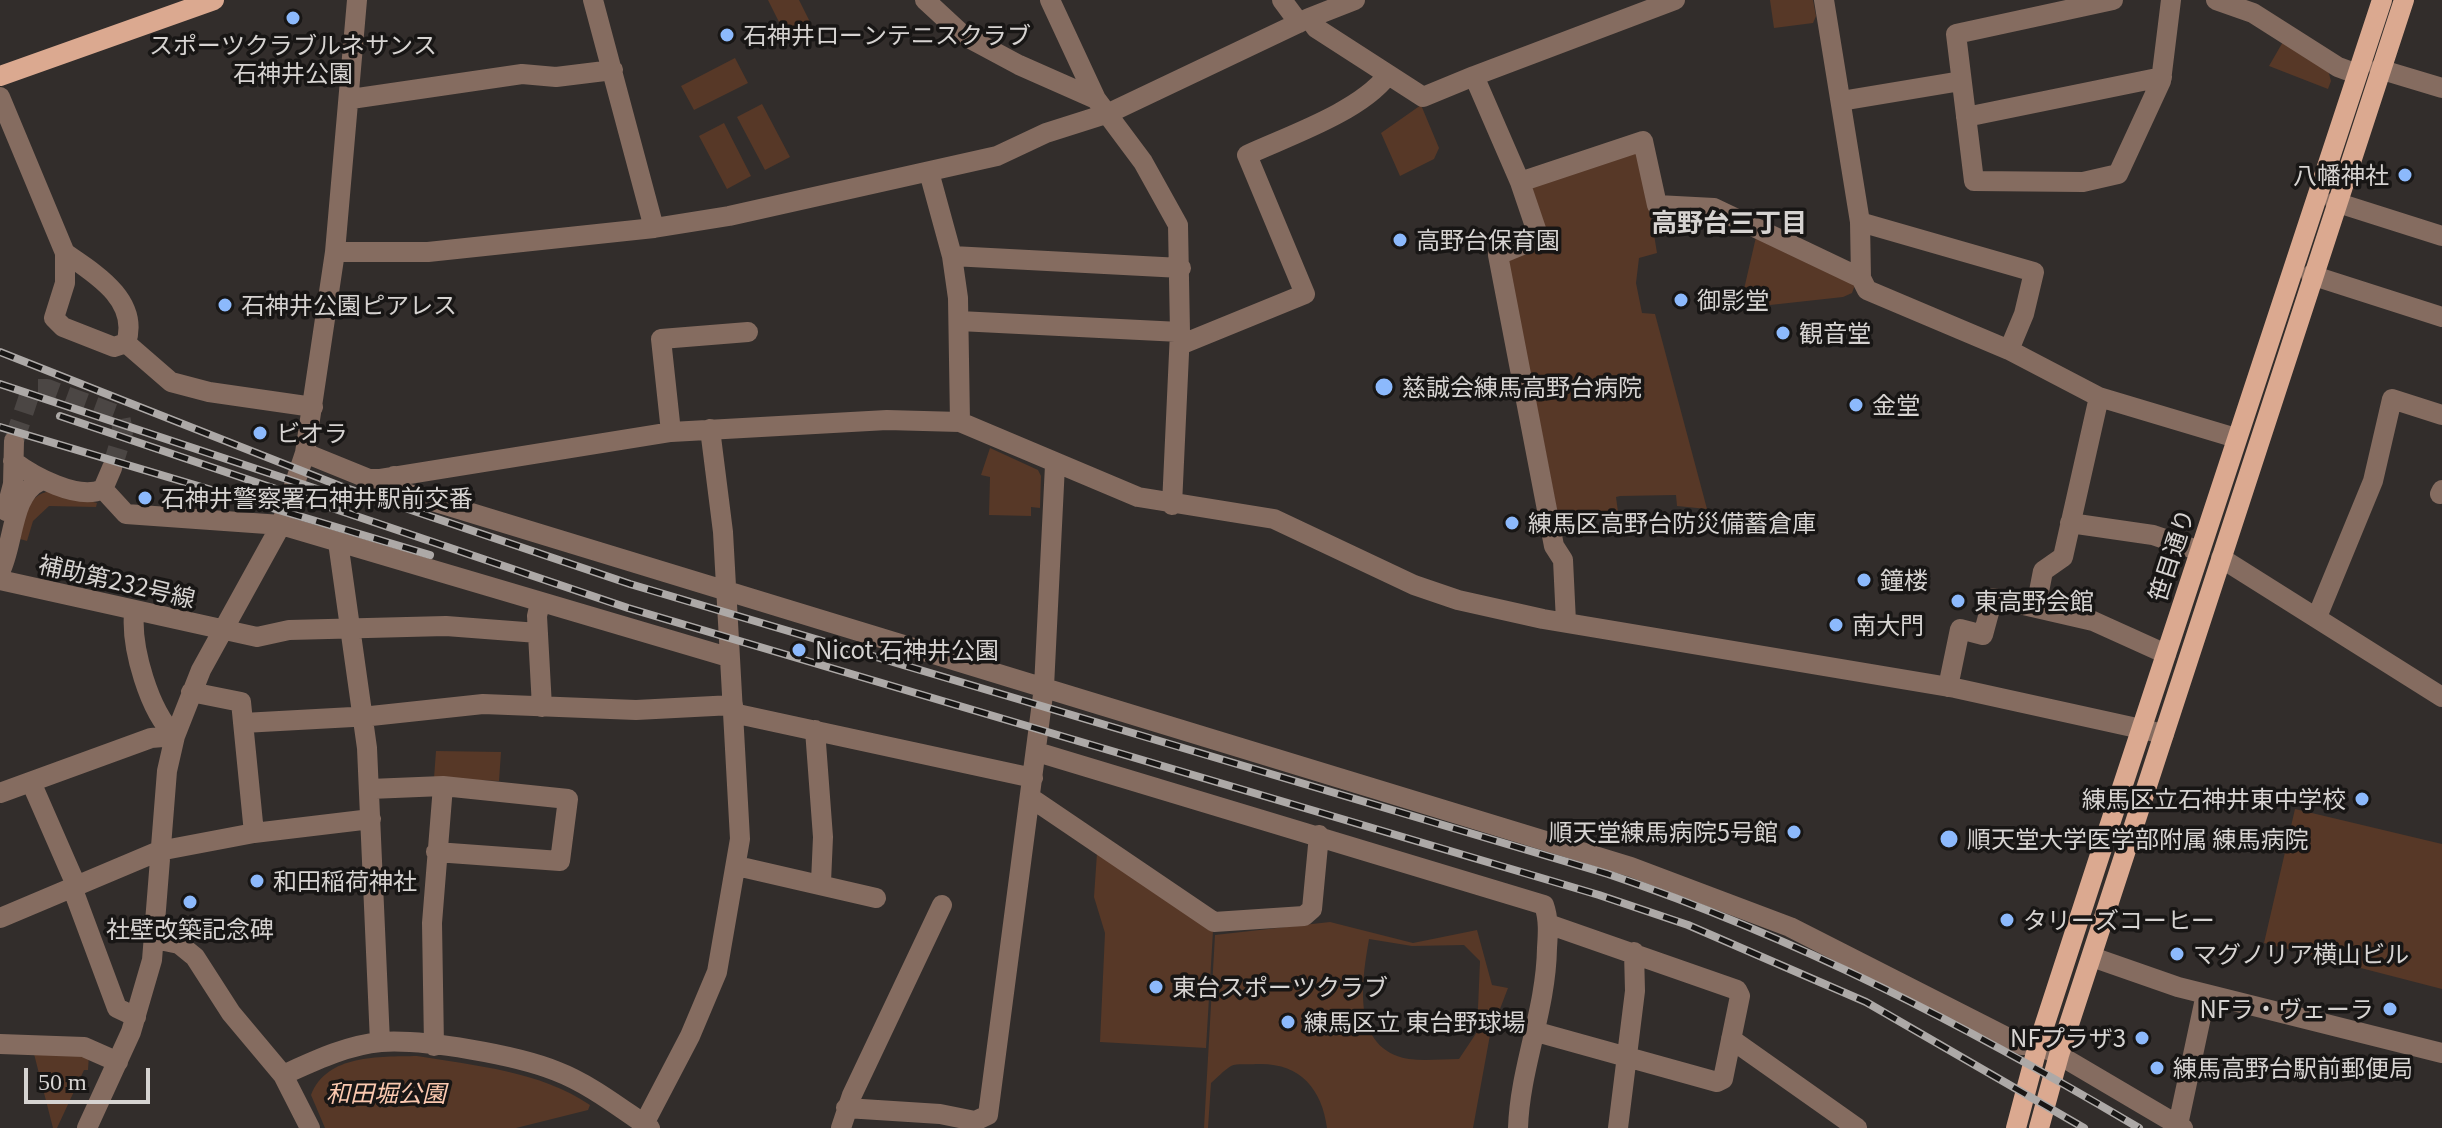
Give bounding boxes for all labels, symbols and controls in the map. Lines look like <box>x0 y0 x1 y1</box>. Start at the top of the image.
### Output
marker: スポーツクラブルネサンス 石神井公園 <box>284 9 302 27</box>
place label: 石神井ローンテニスクラブ <box>743 21 1031 49</box>
marker: 石神井ローンテニスクラブ <box>718 26 736 44</box>
place label: スポーツクラブルネサンス 石神井公園 <box>149 31 437 87</box>
place label: 八幡神社 <box>2293 161 2389 189</box>
marker: 八幡神社 <box>2396 166 2414 184</box>
district label: 高野台三丁目 <box>1651 206 1807 238</box>
place label: 高野台保育園 <box>1416 226 1560 254</box>
marker: 高野台保育園 <box>1391 231 1409 249</box>
place label: 御影堂 <box>1697 286 1769 314</box>
place label: 石神井公園ピアレス <box>241 291 457 319</box>
marker: 御影堂 <box>1672 291 1690 309</box>
marker: 石神井公園ピアレス <box>216 296 234 314</box>
place label: 観音堂 <box>1799 319 1871 347</box>
marker: 観音堂 <box>1774 324 1792 342</box>
place label: 慈誠会練馬高野台病院 <box>1402 373 1642 401</box>
marker: 慈誠会練馬高野台病院 <box>1373 376 1395 398</box>
place label: 金堂 <box>1872 391 1920 419</box>
marker: 金堂 <box>1847 396 1865 414</box>
place label: ビオラ <box>276 419 348 447</box>
marker: ビオラ <box>251 424 269 442</box>
place label: 石神井警察署石神井駅前交番 <box>161 484 473 512</box>
marker: 石神井警察署石神井駅前交番 <box>136 489 154 507</box>
street label: 笹目通り <box>2142 505 2200 605</box>
place label: 練馬区高野台防災備蓄倉庫 <box>1528 509 1816 537</box>
marker: 練馬区高野台防災備蓄倉庫 <box>1503 514 1521 532</box>
street label: 補助第232号線 <box>36 549 198 613</box>
place label: 鐘楼 <box>1880 566 1928 594</box>
marker: 鐘楼 <box>1855 571 1873 589</box>
place label: 東高野会館 <box>1974 587 2094 615</box>
marker: 東高野会館 <box>1949 592 1967 610</box>
place label: 南大門 <box>1852 611 1924 639</box>
marker: 南大門 <box>1827 616 1845 634</box>
place label: Nicot 石神井公園 <box>815 636 999 664</box>
marker: Nicot 石神井公園 <box>790 641 808 659</box>
place label: 練馬区立石神井東中学校 <box>2082 785 2346 813</box>
marker: 練馬区立石神井東中学校 <box>2353 790 2371 808</box>
place label: 順天堂練馬病院5号館 <box>1549 818 1778 846</box>
marker: 順天堂練馬病院5号館 <box>1785 823 1803 841</box>
place label: 順天堂大学医学部附属 練馬病院 <box>1967 825 2308 853</box>
marker: 順天堂大学医学部附属 練馬病院 <box>1938 828 1960 850</box>
place label: 和田稲荷神社 <box>273 867 417 895</box>
marker: 和田稲荷神社 <box>248 872 266 890</box>
marker: 社壁改築記念碑 <box>181 893 199 911</box>
place label: タリーズコーヒー <box>2023 906 2215 934</box>
marker: タリーズコーヒー <box>1998 911 2016 929</box>
place label: 社壁改築記念碑 <box>106 915 274 943</box>
place label: マグノリア横山ビル <box>2193 940 2409 968</box>
marker: マグノリア横山ビル <box>2168 945 2186 963</box>
place label: 東台スポーツクラブ <box>1172 973 1388 1001</box>
marker: 東台スポーツクラブ <box>1147 978 1165 996</box>
place label: NFラ・ヴェーラ <box>2199 995 2374 1023</box>
marker: NFラ・ヴェーラ <box>2381 1000 2399 1018</box>
place label: 練馬区立 東台野球場 <box>1304 1008 1525 1036</box>
marker: 練馬区立 東台野球場 <box>1279 1013 1297 1031</box>
place label: NFプラザ3 <box>2010 1024 2126 1052</box>
marker: NFプラザ3 <box>2133 1029 2151 1047</box>
scale bar <box>28 1052 154 1102</box>
place label: 練馬高野台駅前郵便局 <box>2173 1054 2413 1082</box>
marker: 練馬高野台駅前郵便局 <box>2148 1059 2166 1077</box>
text: 50 m <box>38 1069 87 1095</box>
park label: 和田堀公園 <box>326 1079 446 1107</box>

